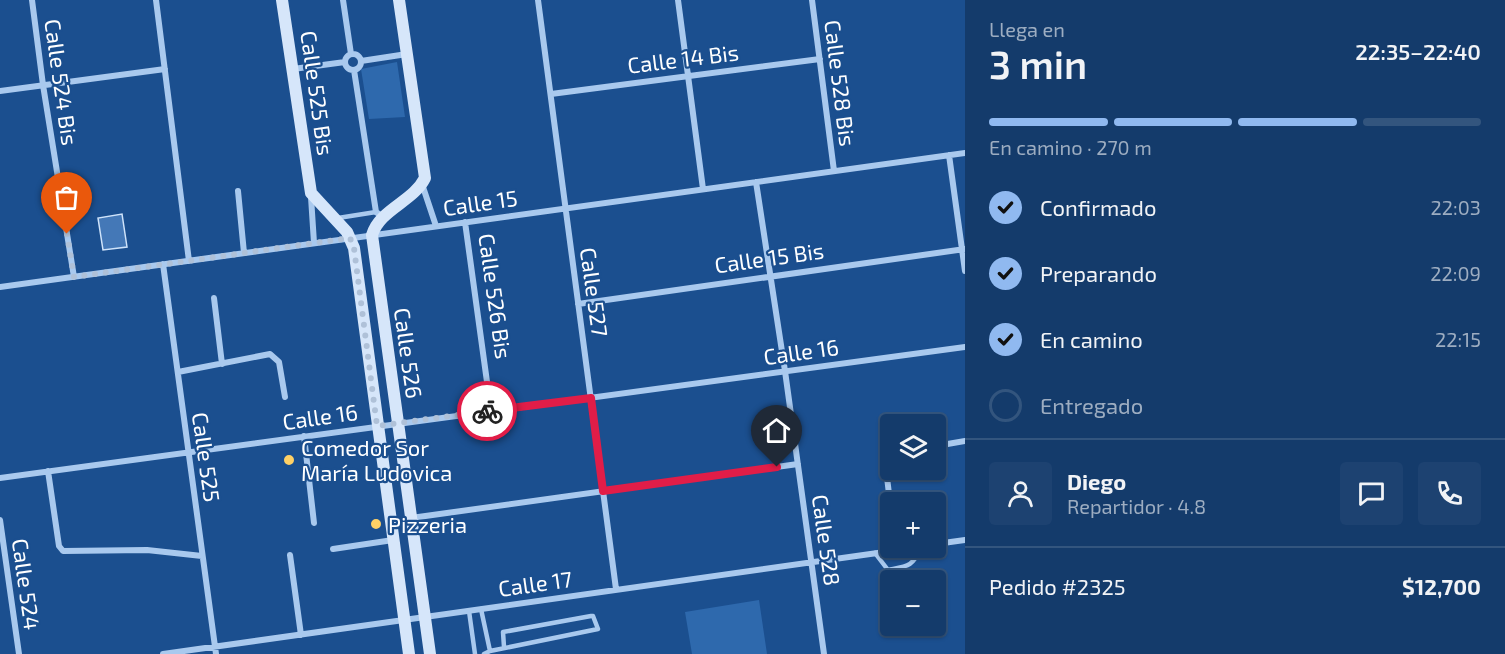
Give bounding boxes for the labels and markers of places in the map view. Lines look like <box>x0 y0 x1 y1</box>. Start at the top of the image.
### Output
pin <box>41 172 92 234</box>
pin <box>751 405 802 467</box>
place label: Comedor Sor María Ludovica <box>301 434 452 485</box>
marker: Comedor Sor María Ludovica <box>282 453 296 467</box>
place label: Pizzeria <box>388 511 467 537</box>
marker: Pizzeria <box>369 517 383 531</box>

